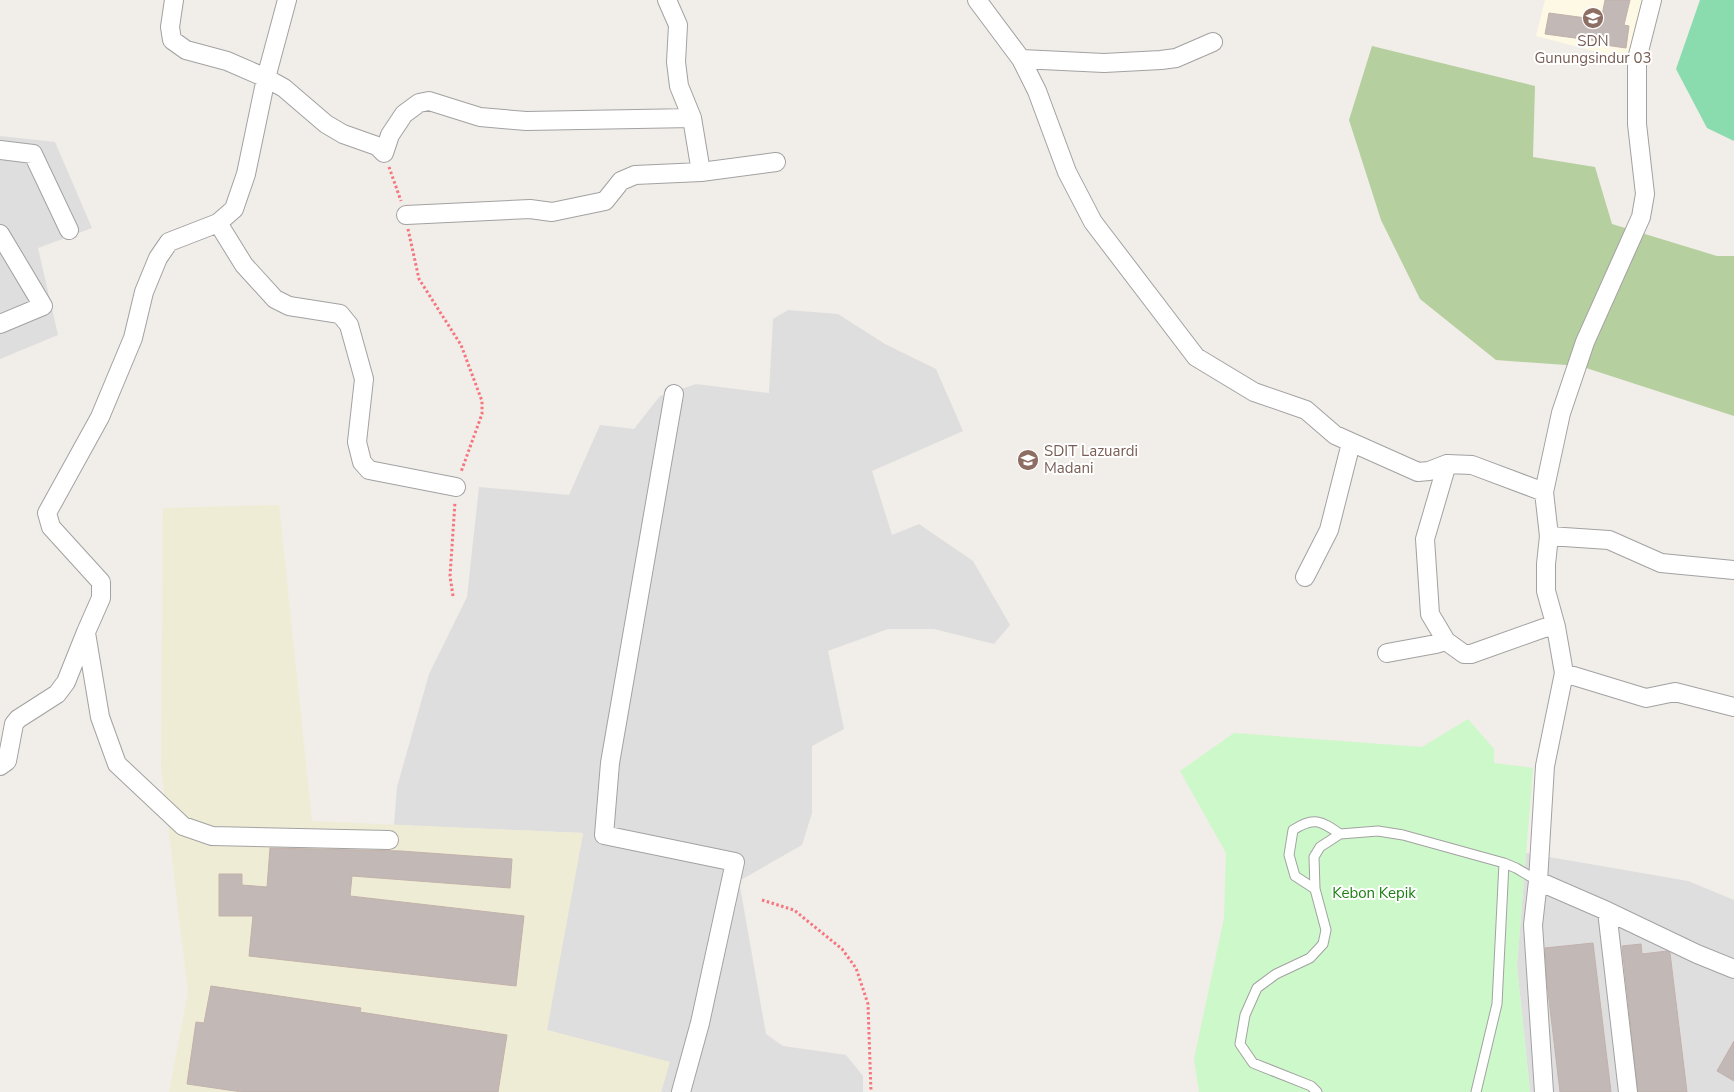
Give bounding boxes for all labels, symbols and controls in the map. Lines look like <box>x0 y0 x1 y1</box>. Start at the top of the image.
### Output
school or university icon: SDN Gunungsindur 03 <box>1581 6 1605 30</box>
place label: SDN Gunungsindur 03 <box>1534 31 1652 68</box>
place label: SDIT Lazuardi Madani <box>1044 441 1138 478</box>
school or university icon: SDIT Lazuardi Madani <box>1016 448 1040 472</box>
park label: Kebon Kepik <box>1332 883 1416 903</box>

